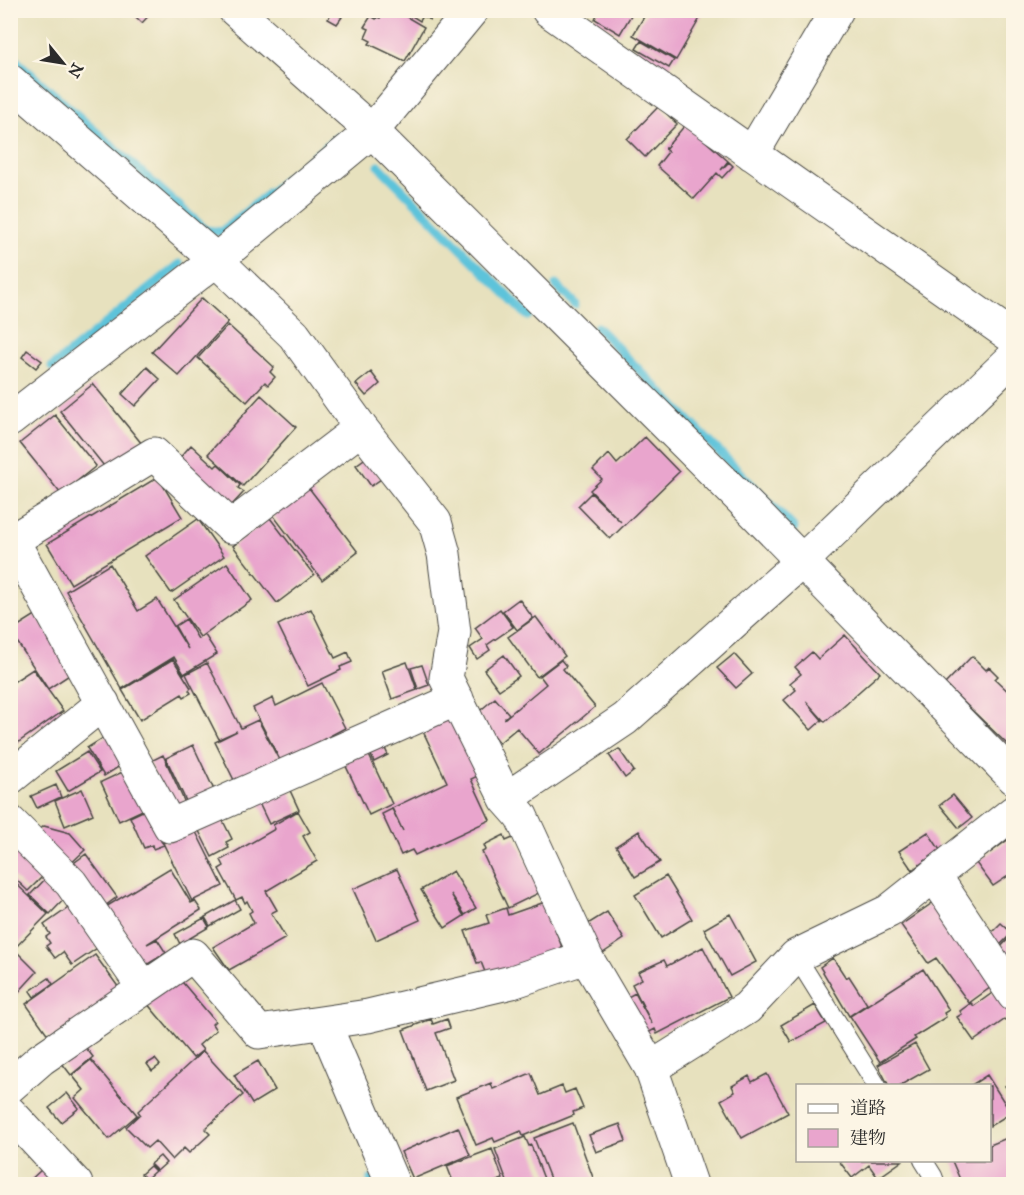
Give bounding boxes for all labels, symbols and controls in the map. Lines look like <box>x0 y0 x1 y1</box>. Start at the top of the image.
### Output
north arrow <box>33 33 93 93</box>
text: N <box>64 60 87 81</box>
legend <box>796 1084 991 1162</box>
text: 道路 <box>850 1097 886 1119</box>
text: 建物 <box>850 1127 886 1149</box>

